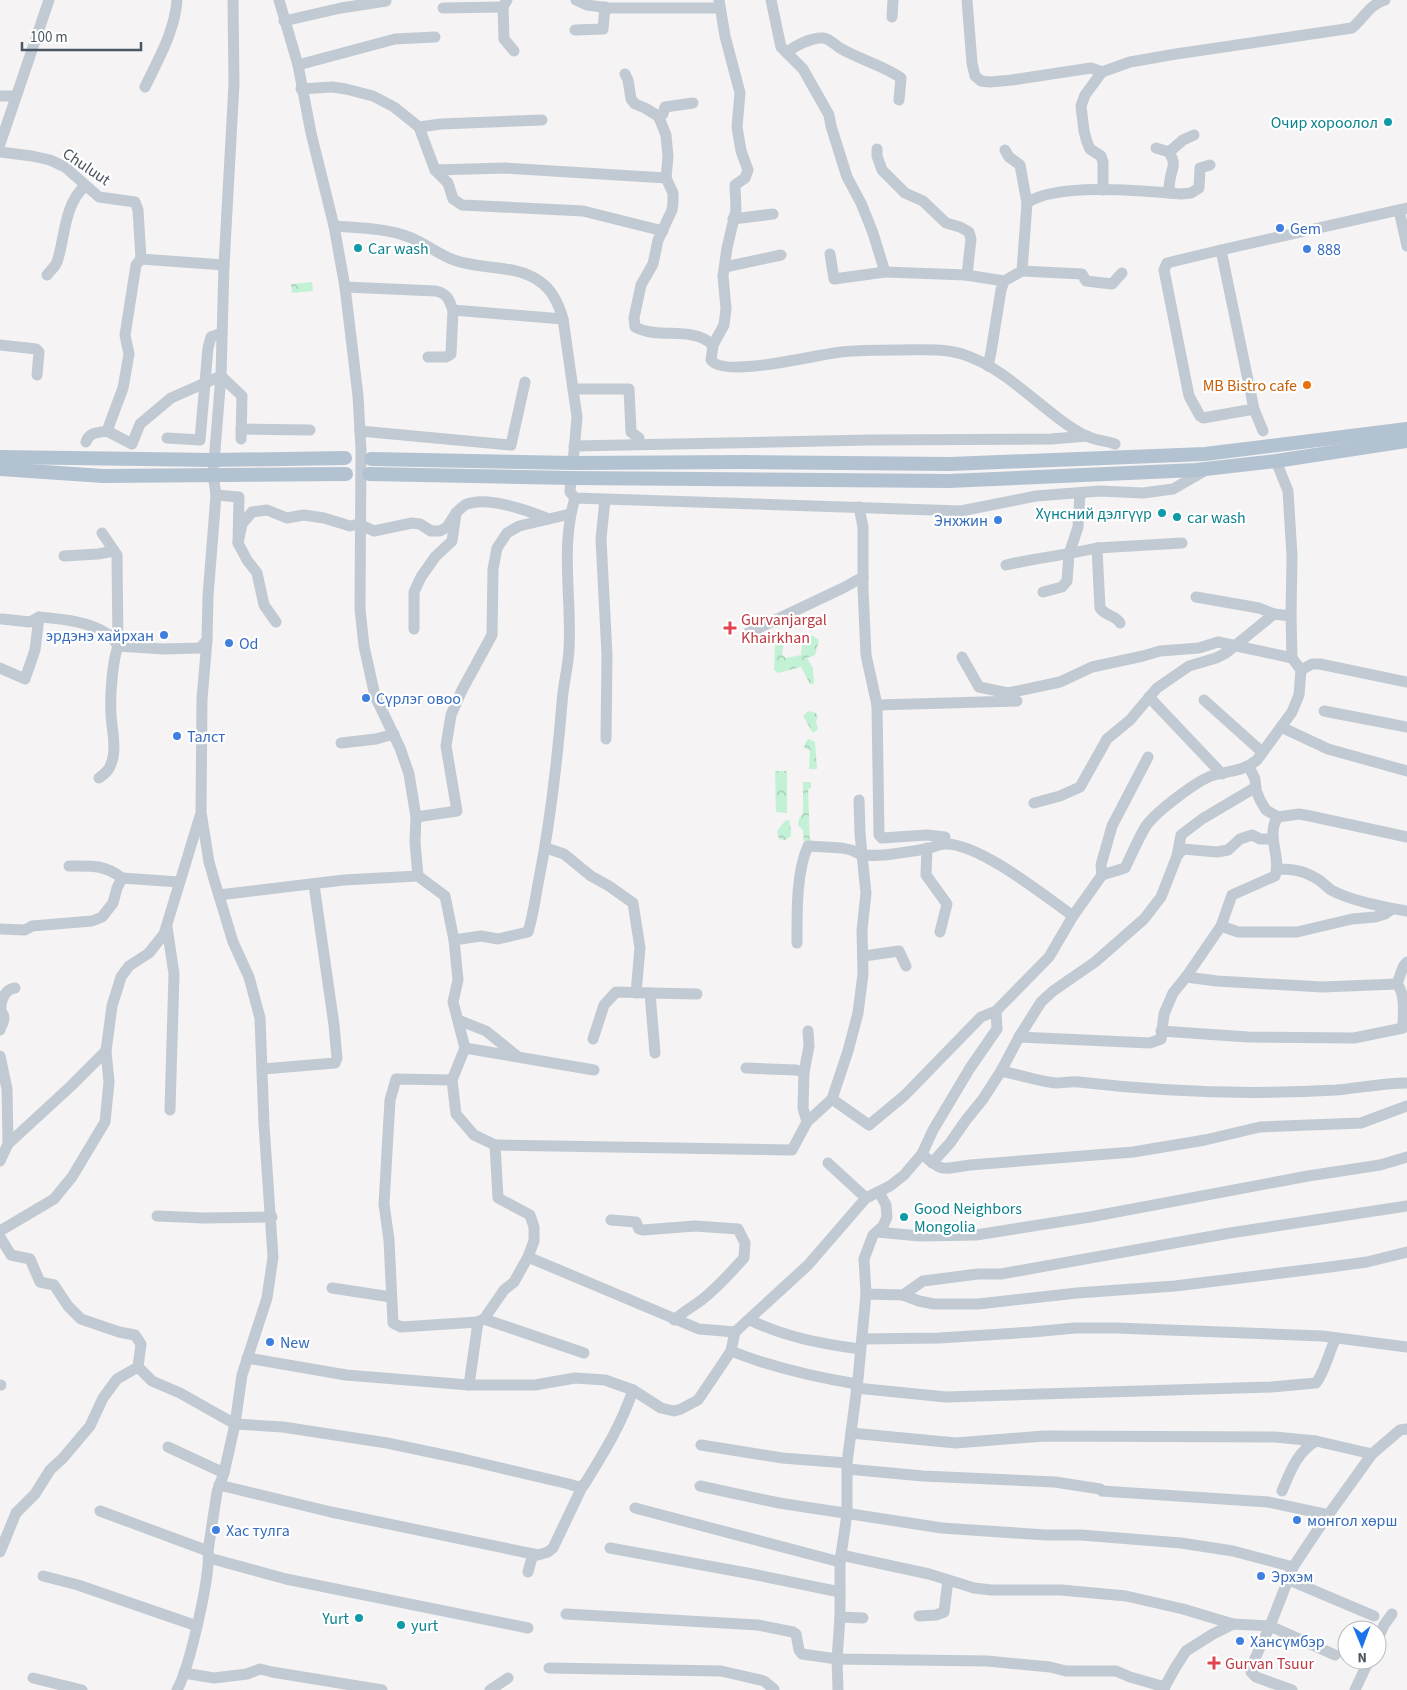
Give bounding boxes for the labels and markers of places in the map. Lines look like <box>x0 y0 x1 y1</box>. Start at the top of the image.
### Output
place label: Очир хороолол <box>1271 112 1378 134</box>
marker: Очир хороолол <box>1382 116 1394 128</box>
place label: Gem <box>1290 218 1321 240</box>
marker: Gem <box>1274 222 1286 234</box>
place label: Car wash <box>368 238 429 260</box>
place label: 888 <box>1317 239 1341 261</box>
marker: Car wash <box>352 242 364 254</box>
marker: 888 <box>1301 243 1313 255</box>
place label: MB Bistro cafe <box>1203 375 1297 397</box>
marker: MB Bistro cafe <box>1301 379 1313 391</box>
place label: Хүнсний дэлгүүр <box>1035 503 1152 525</box>
marker: Хүнсний дэлгүүр <box>1156 507 1168 519</box>
place label: car wash <box>1187 507 1246 529</box>
place label: Энхжин <box>934 510 988 532</box>
marker: car wash <box>1171 511 1183 523</box>
marker: Энхжин <box>992 514 1004 526</box>
place label: Gurvanjargal Khairkhan <box>741 609 827 649</box>
marker: Gurvanjargal Khairkhan <box>723 621 737 635</box>
place label: эрдэнэ хайрхан <box>46 625 154 647</box>
marker: эрдэнэ хайрхан <box>158 629 170 641</box>
place label: Od <box>239 633 259 655</box>
marker: Od <box>223 637 235 649</box>
place label: Сүрлэг овоо <box>376 688 461 710</box>
marker: Сүрлэг овоо <box>360 692 372 704</box>
place label: Талст <box>187 726 225 748</box>
marker: Талст <box>171 730 183 742</box>
place label: Good Neighbors Mongolia <box>914 1198 1022 1238</box>
marker: Good Neighbors Mongolia <box>898 1211 910 1223</box>
place label: New <box>280 1332 310 1354</box>
marker: New <box>264 1336 276 1348</box>
place label: монгол хөрш <box>1307 1510 1397 1532</box>
marker: монгол хөрш <box>1291 1514 1303 1526</box>
place label: Хас тулга <box>226 1520 290 1542</box>
marker: Хас тулга <box>210 1524 222 1536</box>
place label: Эрхэм <box>1271 1566 1313 1588</box>
marker: Эрхэм <box>1255 1570 1267 1582</box>
place label: Yurt <box>321 1608 350 1630</box>
marker: Yurt <box>353 1612 365 1624</box>
place label: yurt <box>411 1615 439 1637</box>
marker: yurt <box>395 1619 407 1631</box>
place label: Хансүмбэр <box>1250 1631 1325 1653</box>
marker: Хансүмбэр <box>1234 1635 1246 1647</box>
place label: Gurvan Tsuur <box>1225 1653 1314 1675</box>
marker: Gurvan Tsuur <box>1207 1656 1221 1670</box>

